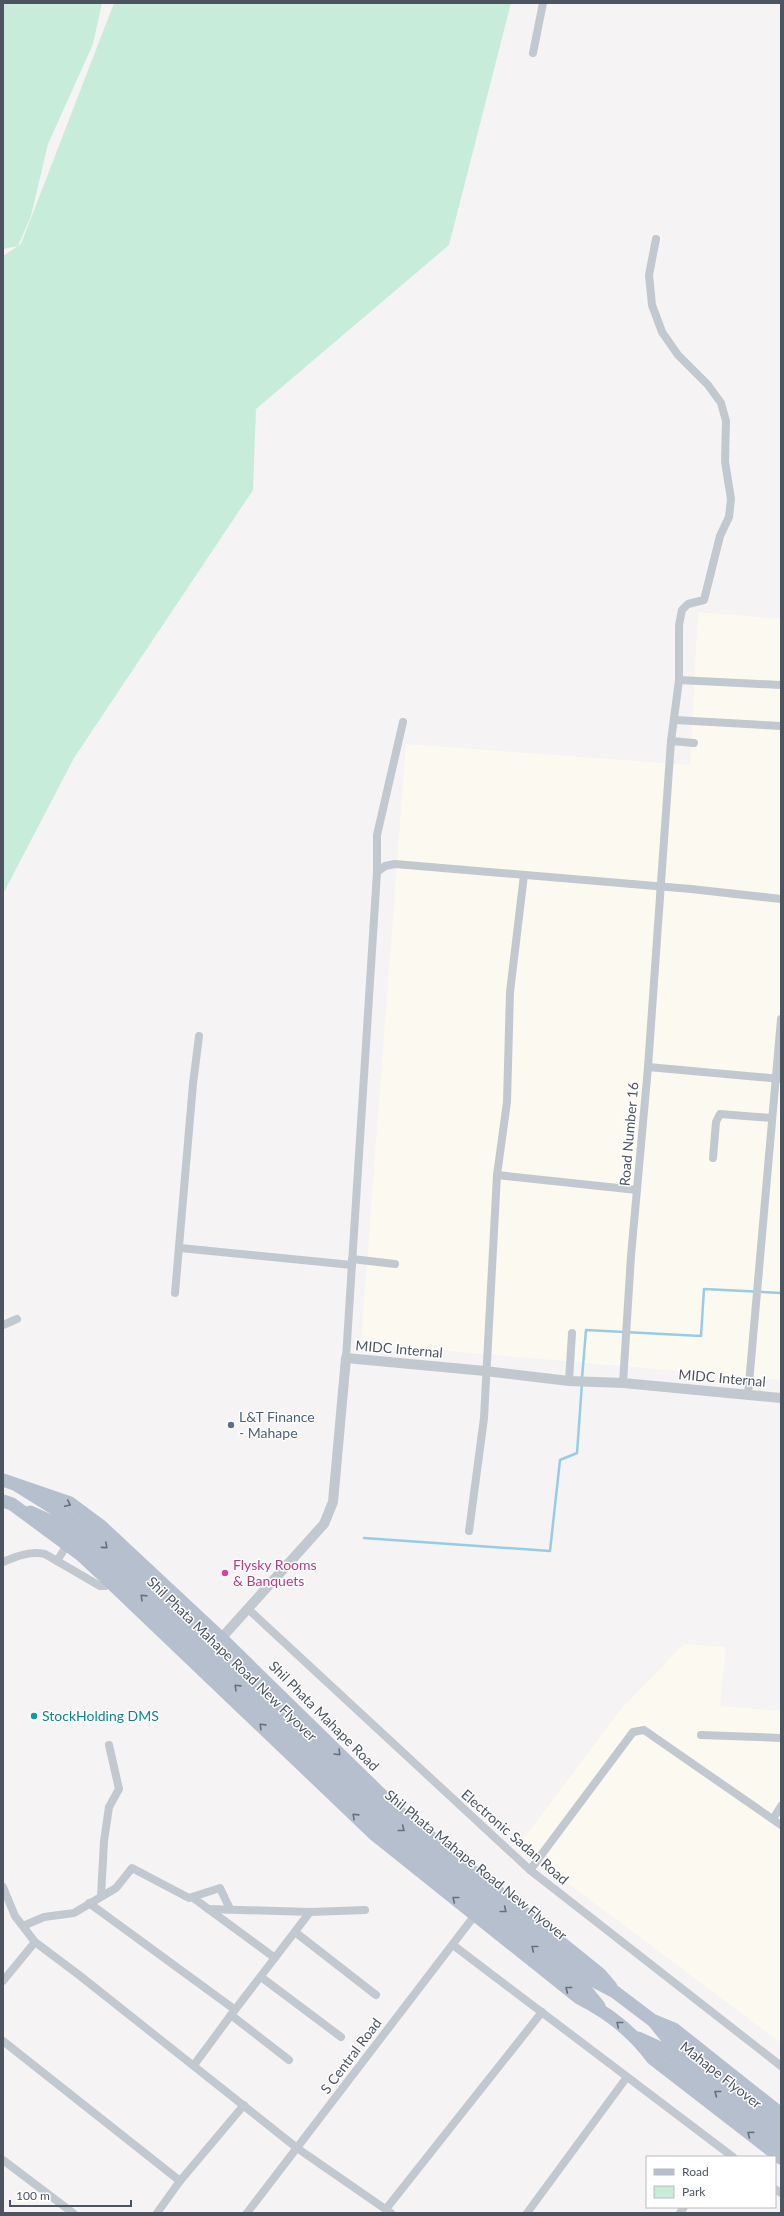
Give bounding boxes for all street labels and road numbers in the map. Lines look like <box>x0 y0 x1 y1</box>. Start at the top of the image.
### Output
street label: Road Number 16 <box>615 1081 642 1187</box>
street label: MIDC Internal <box>355 1336 443 1361</box>
street label: MIDC Internal <box>678 1365 766 1390</box>
street label: Shil Phata Mahape Road New Flyover <box>144 1573 321 1744</box>
street label: Shil Phata Mahape Road <box>266 1657 383 1774</box>
street label: Electronic Sadan Road <box>458 1785 572 1888</box>
street label: Shil Phata Mahape Road New Flyover <box>382 1786 571 1943</box>
street label: S Central Road <box>317 2014 385 2097</box>
street label: Mahape Flyover <box>677 2038 765 2112</box>

